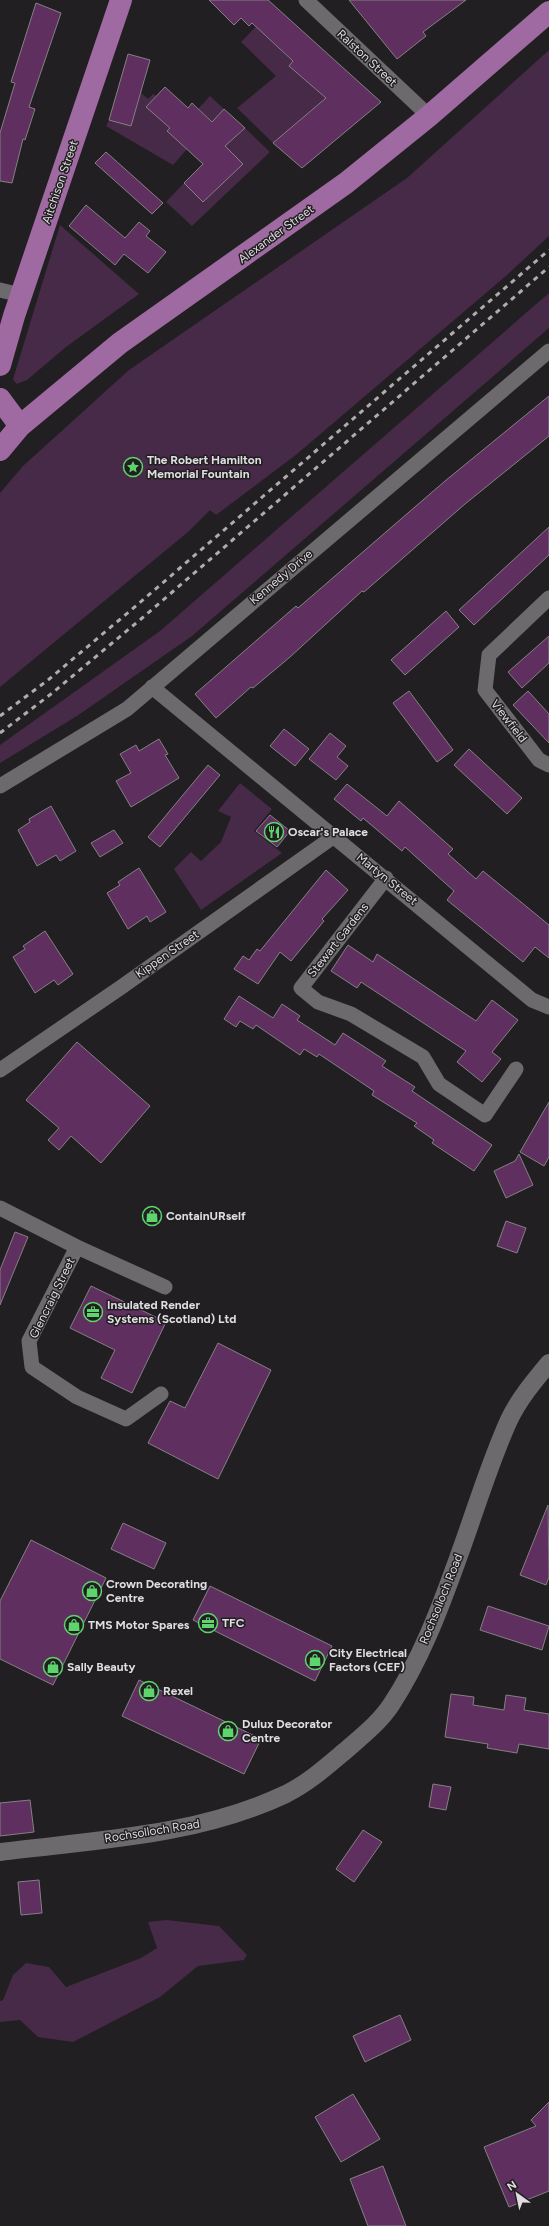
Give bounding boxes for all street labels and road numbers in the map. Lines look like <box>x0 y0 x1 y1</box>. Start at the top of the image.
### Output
street label: Ralston Street <box>334 27 400 90</box>
street label: Aitchison Street <box>39 138 81 226</box>
street label: Alexander Street <box>236 202 317 266</box>
street label: Kennedy Drive <box>247 546 316 607</box>
street label: Viewfield <box>488 697 530 745</box>
street label: Martyn Street <box>354 850 421 908</box>
street label: Stewart Gardens <box>305 900 372 980</box>
street label: Kippen Street <box>133 927 202 981</box>
street label: Glencraig Street <box>26 1255 78 1341</box>
street label: Rochsolloch Road <box>416 1552 466 1646</box>
street label: Rochsolloch Road <box>103 1817 201 1845</box>

